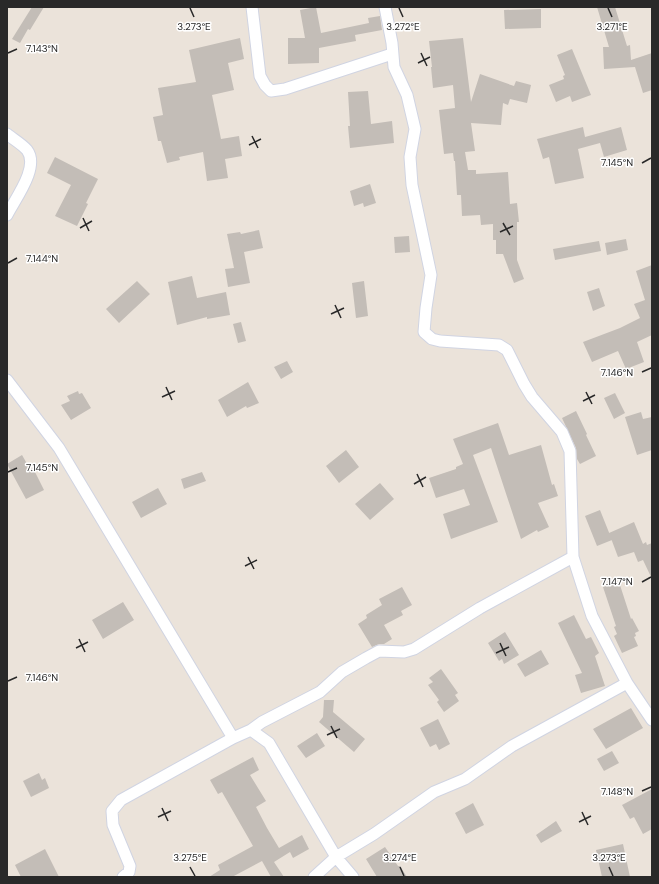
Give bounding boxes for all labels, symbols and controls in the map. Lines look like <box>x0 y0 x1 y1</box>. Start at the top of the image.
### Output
text: 3.273°E <box>177 20 211 33</box>
text: 3.272°E <box>386 20 420 33</box>
text: 3.271°E <box>596 20 628 33</box>
text: 7.143°N <box>26 42 58 55</box>
text: 7.145°N <box>601 156 633 169</box>
text: 7.144°N <box>26 252 58 265</box>
text: 7.146°N <box>601 366 633 379</box>
text: 7.145°N <box>26 461 58 474</box>
text: 7.147°N <box>601 575 633 588</box>
text: 7.146°N <box>26 671 58 684</box>
text: 7.148°N <box>601 785 633 798</box>
text: 3.275°E <box>173 851 207 864</box>
text: 3.274°E <box>383 851 417 864</box>
text: 3.273°E <box>592 851 626 864</box>

